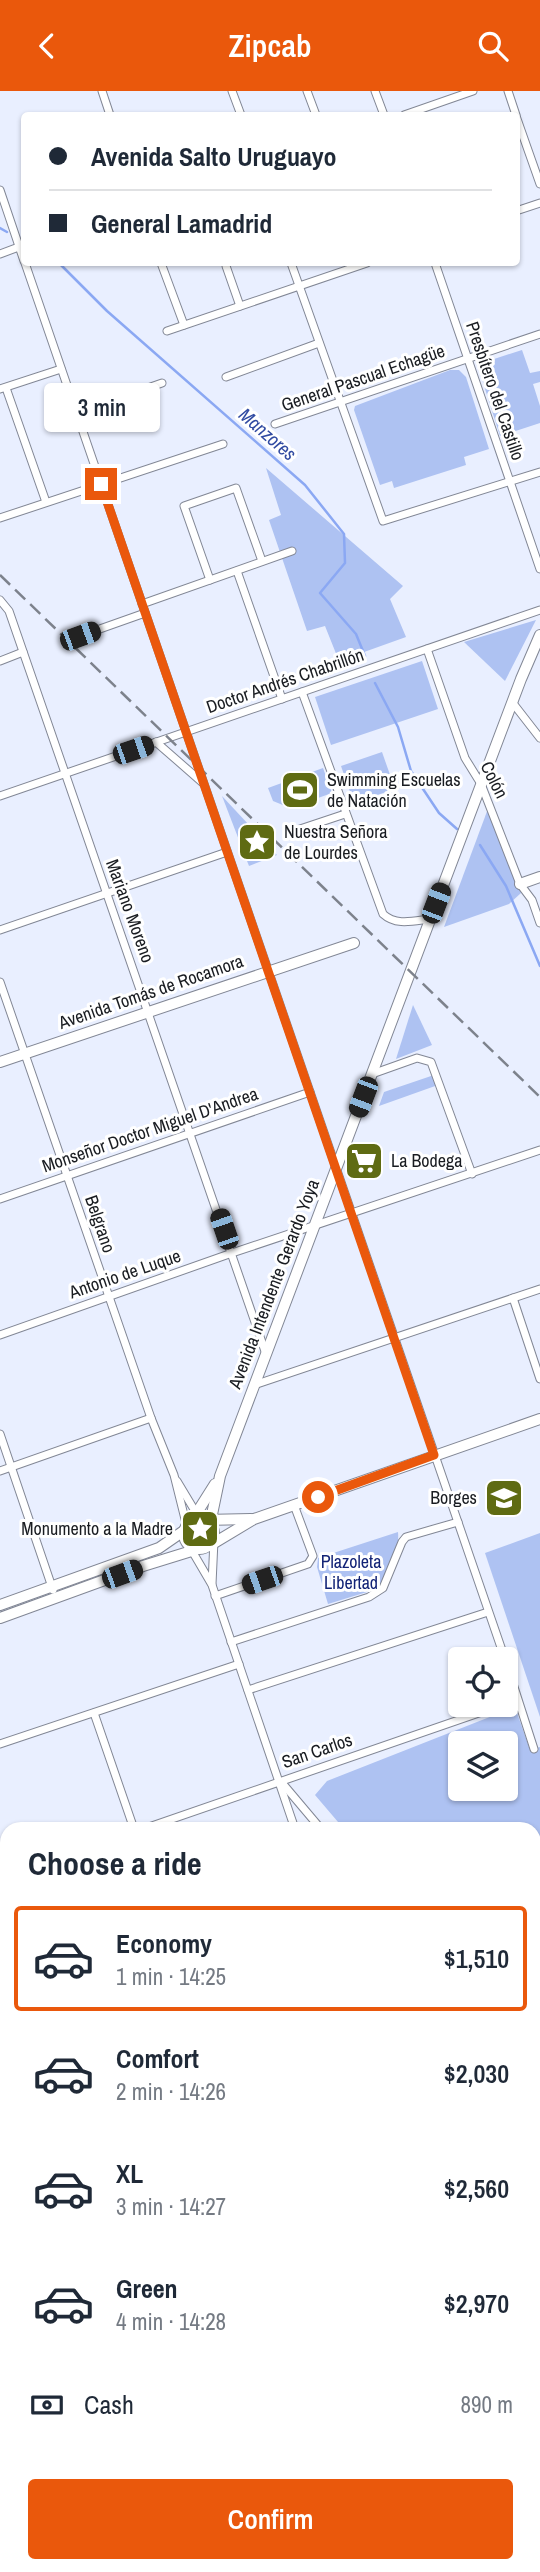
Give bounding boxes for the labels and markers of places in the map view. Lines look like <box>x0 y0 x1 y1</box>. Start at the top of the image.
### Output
place label: Swimming Escuelas de Natación <box>327 767 461 813</box>
sports icon: Swimming Escuelas de Natación <box>279 769 321 811</box>
place label: Nuestra Señora de Lourdes <box>284 819 387 865</box>
place icon: Nuestra Señora de Lourdes <box>236 821 278 863</box>
supermarket icon: La Bodega <box>343 1140 385 1182</box>
place label: La Bodega <box>391 1148 462 1173</box>
school or university icon: Borges <box>483 1477 525 1519</box>
place label: Borges <box>430 1485 477 1510</box>
place icon: Monumento a la Madre <box>179 1508 221 1550</box>
place label: Monumento a la Madre <box>21 1516 173 1541</box>

